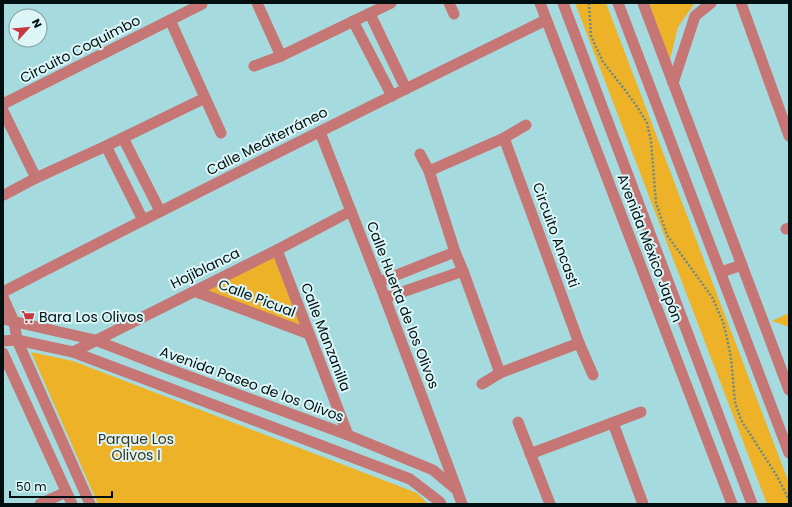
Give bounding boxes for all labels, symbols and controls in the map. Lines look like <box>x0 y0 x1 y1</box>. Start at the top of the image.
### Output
north arrow <box>8 8 48 48</box>
street label: Circuito Coquimbo <box>16 10 144 88</box>
text: N <box>28 16 46 31</box>
street label: Calle Mediterráneo <box>203 102 331 180</box>
street label: Avenida México Japón <box>612 171 688 325</box>
street label: Circuito Ancasti <box>528 180 584 290</box>
street label: Calle Huerta de los Olivos <box>362 218 444 392</box>
street label: Hojiblanca <box>167 243 243 293</box>
street label: Calle Picual <box>215 274 299 322</box>
street label: Calle Manzanilla <box>296 280 356 394</box>
place label: Bara Los Olivos <box>39 307 144 327</box>
supermarket icon: Bara Los Olivos <box>20 309 36 325</box>
street label: Avenida Paseo de los Olivos <box>157 341 347 427</box>
park label: Parque Los Olivos I <box>98 429 174 465</box>
scale bar <box>10 473 112 499</box>
text: 50 m <box>16 478 47 495</box>

